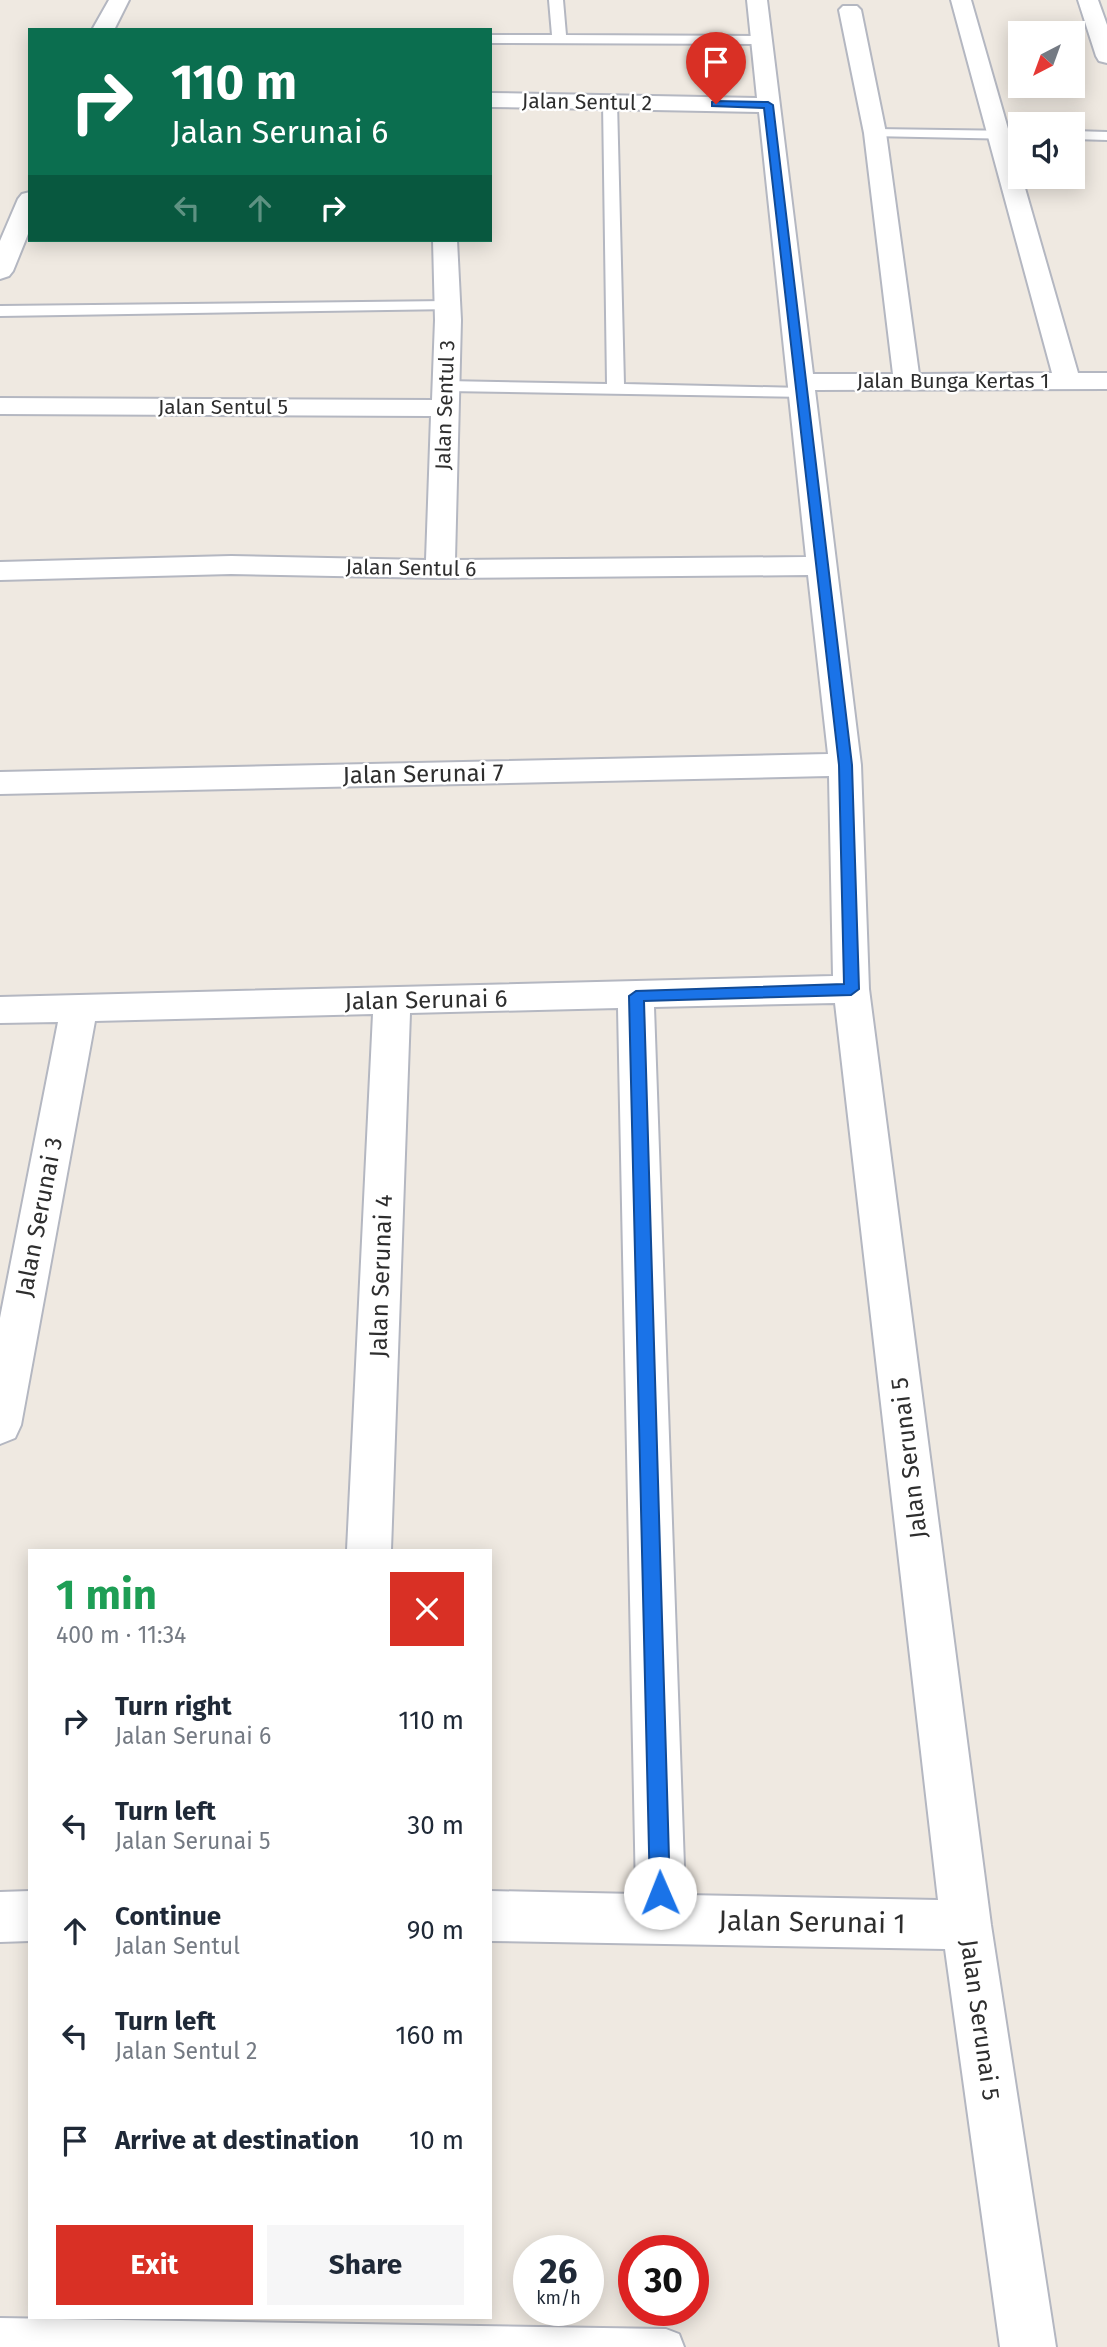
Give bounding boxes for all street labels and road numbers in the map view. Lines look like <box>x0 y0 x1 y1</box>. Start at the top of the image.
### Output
street label: Jalan Sentul 2 <box>522 88 652 116</box>
street label: Jalan Sentul 3 <box>430 340 460 470</box>
street label: Jalan Bunga Kertas 1 <box>857 368 1049 394</box>
street label: Jalan Sentul 5 <box>158 394 288 420</box>
street label: Jalan Sentul 6 <box>345 554 477 582</box>
street label: Jalan Serunai 7 <box>342 759 504 789</box>
street label: Jalan Serunai 6 <box>344 985 508 1015</box>
street label: Jalan Serunai 3 <box>10 1135 68 1299</box>
street label: Jalan Serunai 4 <box>364 1194 398 1358</box>
street label: Jalan Serunai 5 <box>885 1376 933 1540</box>
street label: Jalan Serunai 1 <box>718 1904 906 1940</box>
street label: Jalan Serunai 5 <box>955 1938 1005 2102</box>

